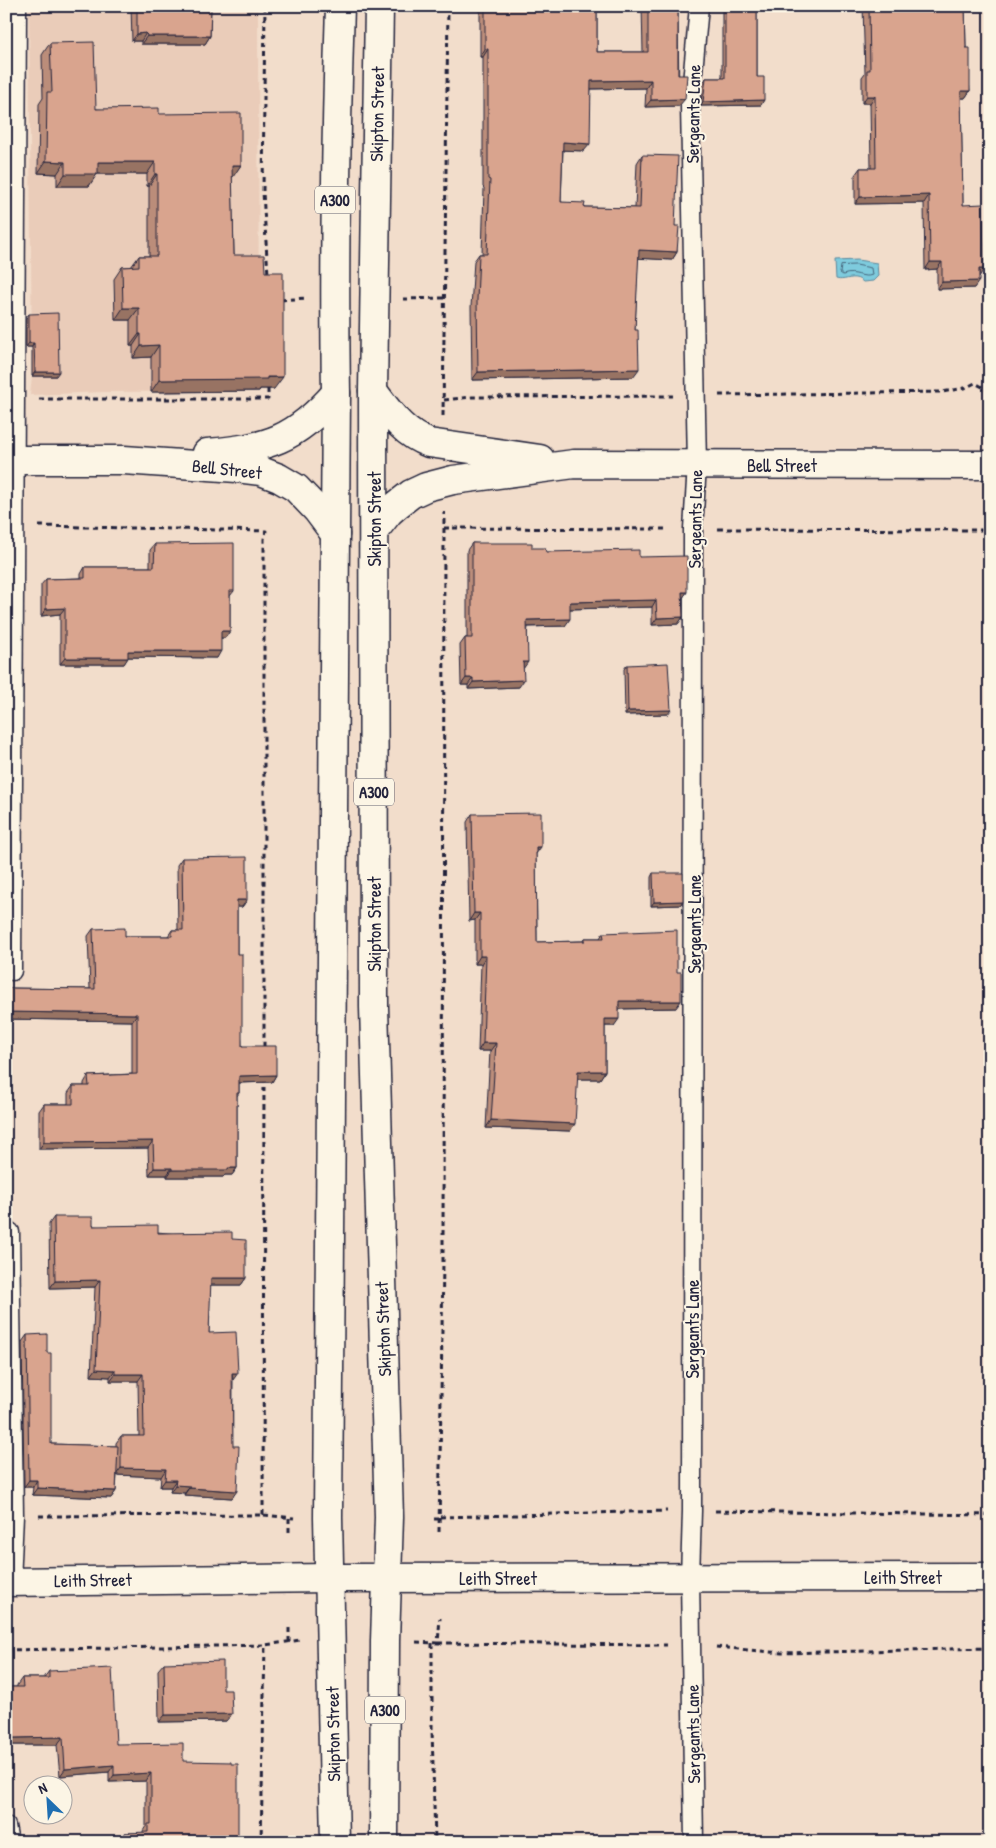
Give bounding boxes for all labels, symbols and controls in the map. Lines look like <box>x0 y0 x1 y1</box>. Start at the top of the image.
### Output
street label: Sergeants Lane <box>680 64 706 164</box>
street label: Skipton Street <box>364 65 390 162</box>
road number: A300 <box>315 186 355 214</box>
street label: Bell Street <box>191 453 264 485</box>
street label: Bell Street <box>747 453 818 478</box>
street label: Sergeants Lane <box>682 469 708 569</box>
street label: Skipton Street <box>362 471 387 567</box>
road number: A300 <box>354 779 394 806</box>
street label: Sergeants Lane <box>682 874 707 974</box>
street label: Skipton Street <box>362 876 387 972</box>
street label: Sergeants Lane <box>680 1279 705 1379</box>
street label: Skipton Street <box>369 1280 397 1377</box>
street label: Leith Street <box>864 1565 943 1590</box>
street label: Leith Street <box>459 1566 538 1591</box>
street label: Leith Street <box>54 1567 133 1593</box>
street label: Sergeants Lane <box>680 1684 706 1784</box>
street label: Skipton Street <box>320 1685 346 1782</box>
road number: A300 <box>365 1696 405 1724</box>
north arrow <box>22 1776 72 1826</box>
text: N <box>35 1777 50 1798</box>

